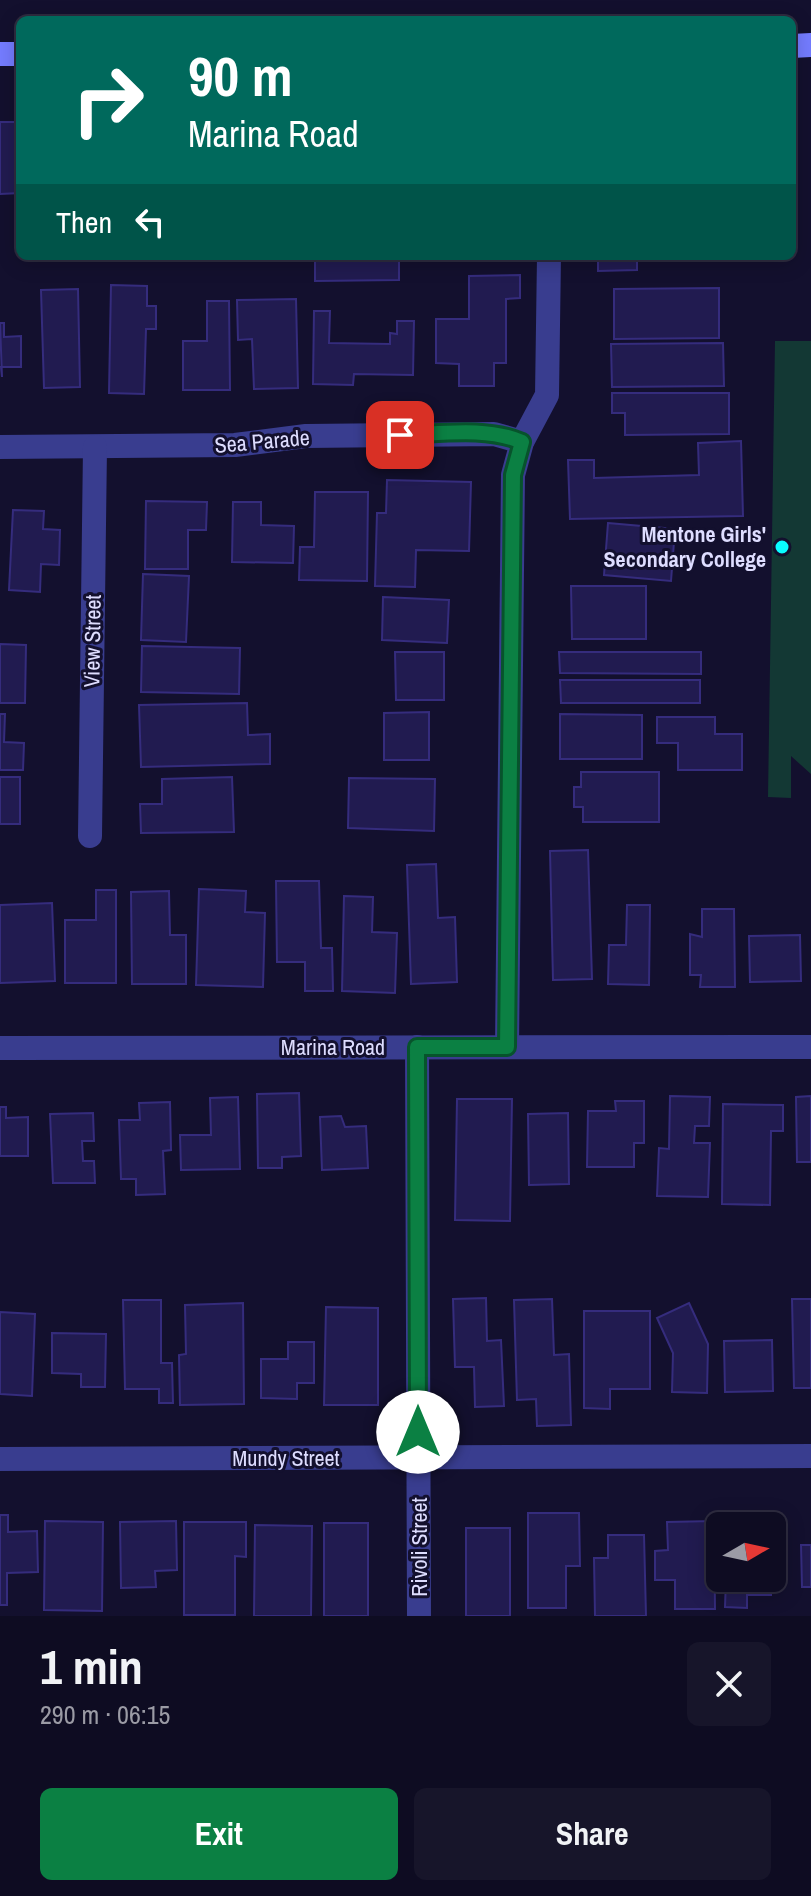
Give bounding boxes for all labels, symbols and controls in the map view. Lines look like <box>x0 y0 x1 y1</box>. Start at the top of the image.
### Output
text: 90 m <box>188 38 293 113</box>
icon: right <box>56 48 160 152</box>
text: Marina Road <box>188 110 359 158</box>
icon: left <box>128 200 172 244</box>
text: Then <box>56 202 112 242</box>
pin <box>366 401 434 469</box>
icon: arrive <box>378 413 422 457</box>
street label: Sea Parade <box>213 422 311 460</box>
place label: Mentone Girls' Secondary College <box>604 519 766 574</box>
marker: Mentone Girls' Secondary College <box>773 538 791 556</box>
street label: View Street <box>76 594 108 688</box>
street label: Marina Road <box>281 1032 385 1062</box>
position arrow <box>376 1390 460 1474</box>
street label: Mundy Street <box>232 1443 340 1473</box>
street label: Rivoli Street <box>404 1497 434 1597</box>
north arrow <box>706 1512 786 1592</box>
map controls <box>706 1512 786 1592</box>
text: 1 min <box>40 1634 143 1699</box>
button: close <box>687 1642 771 1726</box>
text: 290 m · 06:15 <box>40 1697 170 1732</box>
button: Exit <box>40 1788 398 1880</box>
button: Share <box>414 1788 771 1880</box>

